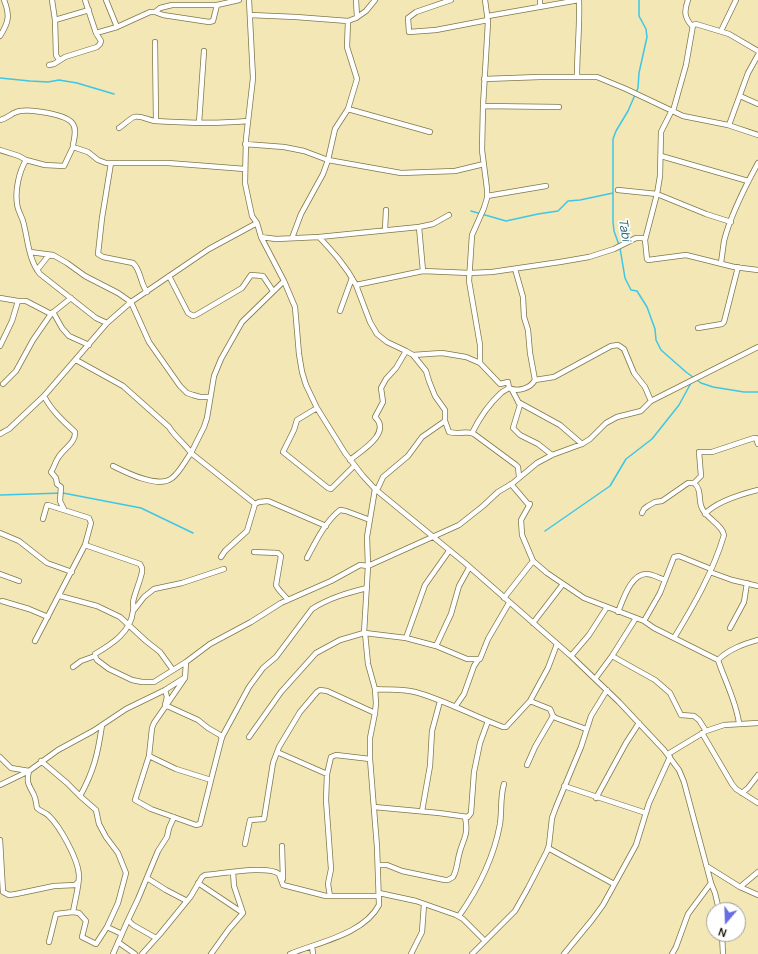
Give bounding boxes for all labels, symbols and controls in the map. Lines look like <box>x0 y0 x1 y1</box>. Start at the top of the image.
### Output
water label: Tabi <box>615 217 633 243</box>
north arrow <box>706 902 746 942</box>
text: N <box>716 924 728 941</box>

